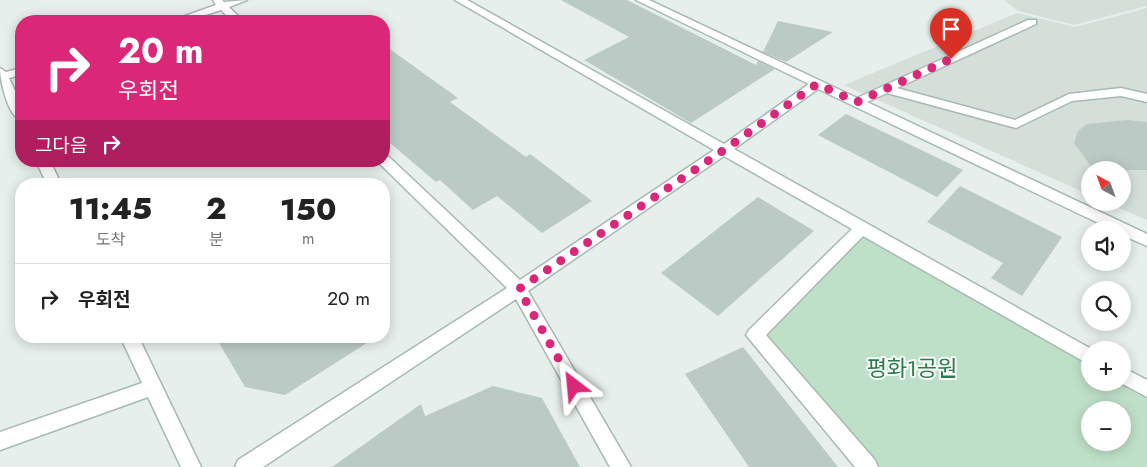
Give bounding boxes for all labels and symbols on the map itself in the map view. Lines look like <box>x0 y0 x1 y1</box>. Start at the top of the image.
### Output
pin <box>930 8 972 59</box>
north arrow <box>1081 161 1131 211</box>
park label: 평화1공원 <box>867 352 957 384</box>
position arrow <box>547 359 599 411</box>

